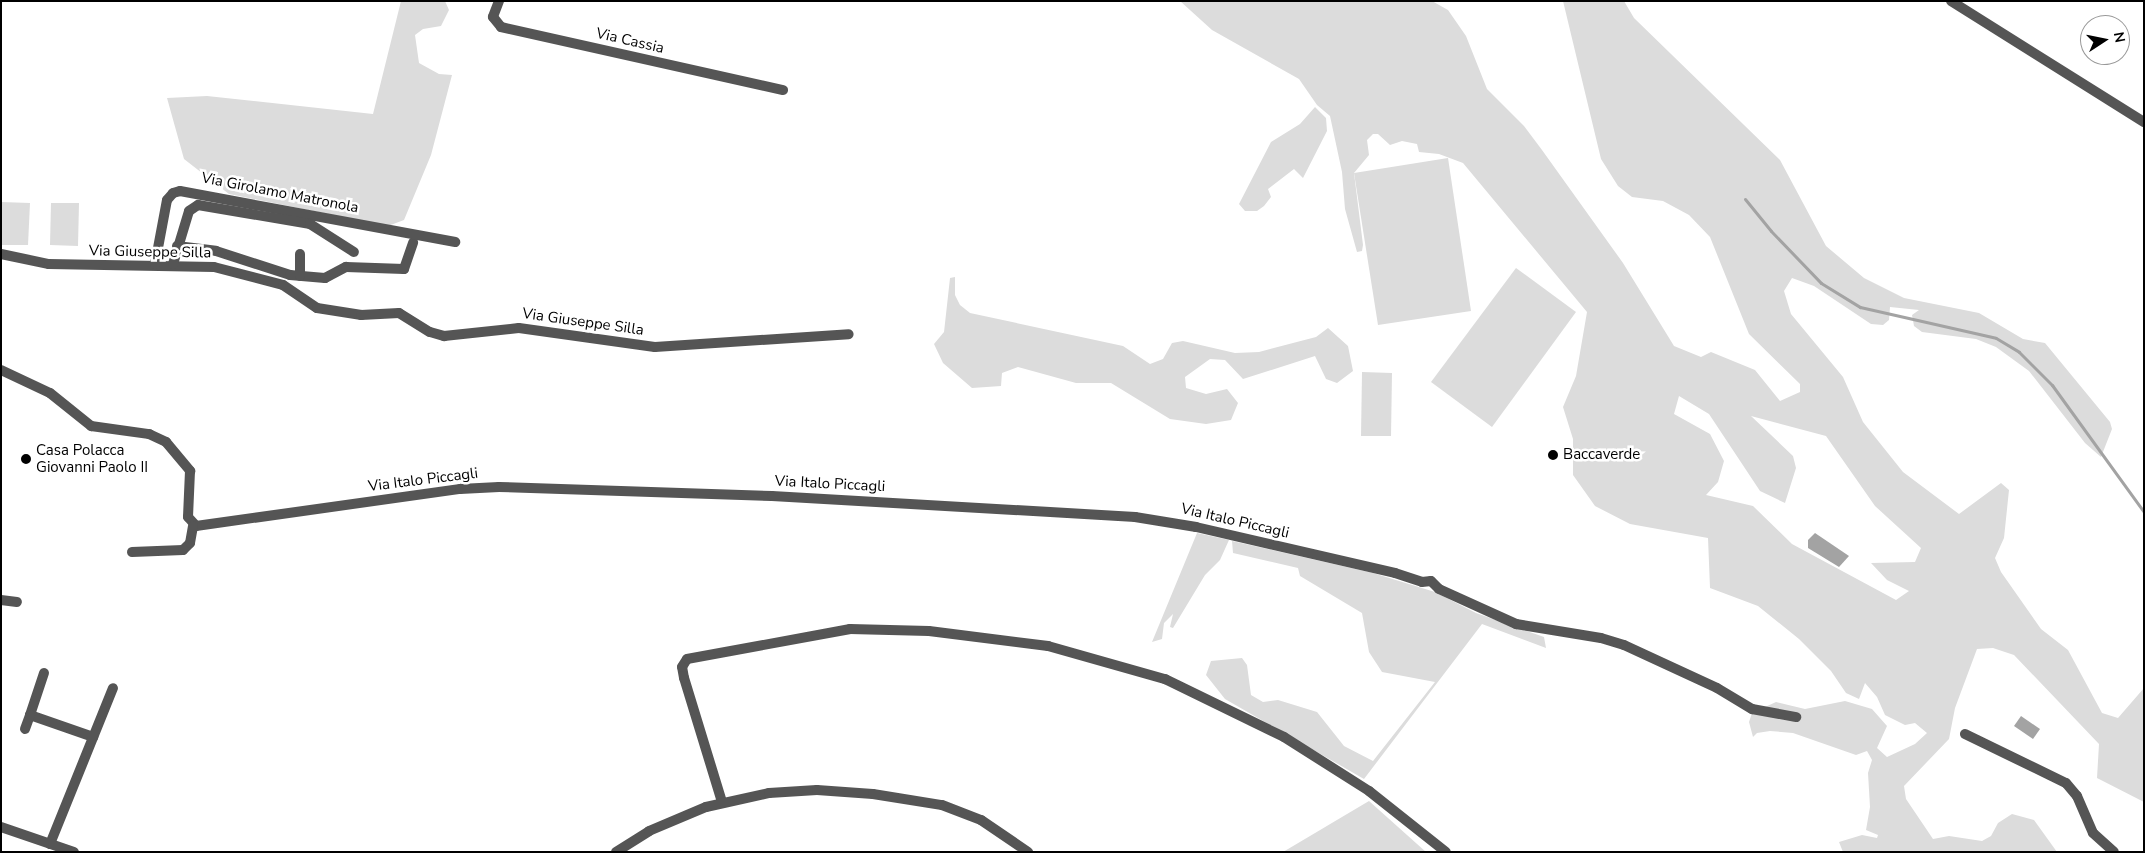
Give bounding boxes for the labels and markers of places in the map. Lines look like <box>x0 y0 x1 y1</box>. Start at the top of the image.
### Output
place label: Casa Polacca Giovanni Paolo II <box>36 441 148 476</box>
place label: Baccaverde <box>1563 446 1640 464</box>
marker: Baccaverde <box>1547 449 1559 461</box>
marker: Casa Polacca Giovanni Paolo II <box>20 453 32 465</box>

